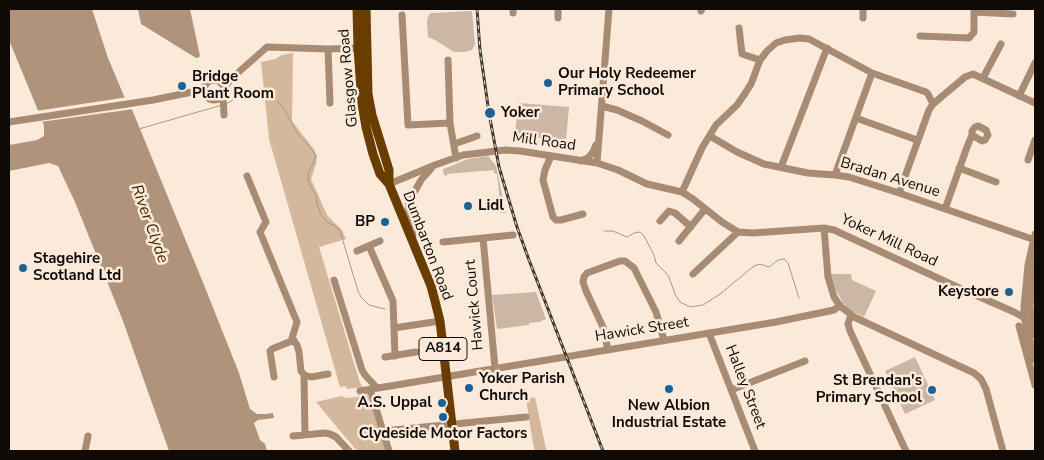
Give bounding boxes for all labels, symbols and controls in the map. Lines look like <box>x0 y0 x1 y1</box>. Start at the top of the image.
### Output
street label: Glasgow Road <box>336 28 362 128</box>
place label: Our Holy Redeemer Primary School <box>558 65 696 100</box>
place label: Bridge Plant Room <box>192 68 274 103</box>
marker: Our Holy Redeemer Primary School <box>542 77 554 89</box>
marker: Bridge Plant Room <box>176 80 188 92</box>
place label: Yoker <box>501 104 540 122</box>
marker: Yoker <box>483 106 497 120</box>
street label: Mill Road <box>511 129 577 155</box>
street label: Bradan Avenue <box>838 154 942 202</box>
water label: River Clyde <box>126 182 172 266</box>
street label: Dumbarton Road <box>398 189 456 303</box>
place label: Lidl <box>478 197 504 215</box>
marker: Lidl <box>462 200 474 212</box>
street label: Yoker Mill Road <box>838 211 940 271</box>
place label: BP <box>355 213 375 231</box>
marker: BP <box>379 216 391 228</box>
place label: Stagehire Scotland Ltd <box>33 250 121 285</box>
street label: Hawick Court <box>462 259 488 351</box>
marker: Stagehire Scotland Ltd <box>17 262 29 274</box>
place label: Keystore <box>938 283 999 301</box>
marker: Keystore <box>1003 286 1015 298</box>
street label: Hawick Street <box>594 314 690 346</box>
road number: A814 <box>419 338 467 360</box>
street label: Halley Street <box>721 342 769 432</box>
place label: Yoker Parish Church <box>479 370 565 405</box>
place label: St Brendan's Primary School <box>816 372 922 407</box>
marker: Yoker Parish Church <box>463 382 475 394</box>
marker: New Albion Industrial Estate <box>663 383 675 395</box>
marker: St Brendan's Primary School <box>926 384 938 396</box>
place label: A.S. Uppal <box>358 394 432 412</box>
marker: A.S. Uppal <box>436 397 448 409</box>
place label: New Albion Industrial Estate <box>612 397 726 432</box>
marker: Clydeside Motor Factors <box>437 411 449 423</box>
place label: Clydeside Motor Factors <box>359 425 527 443</box>

